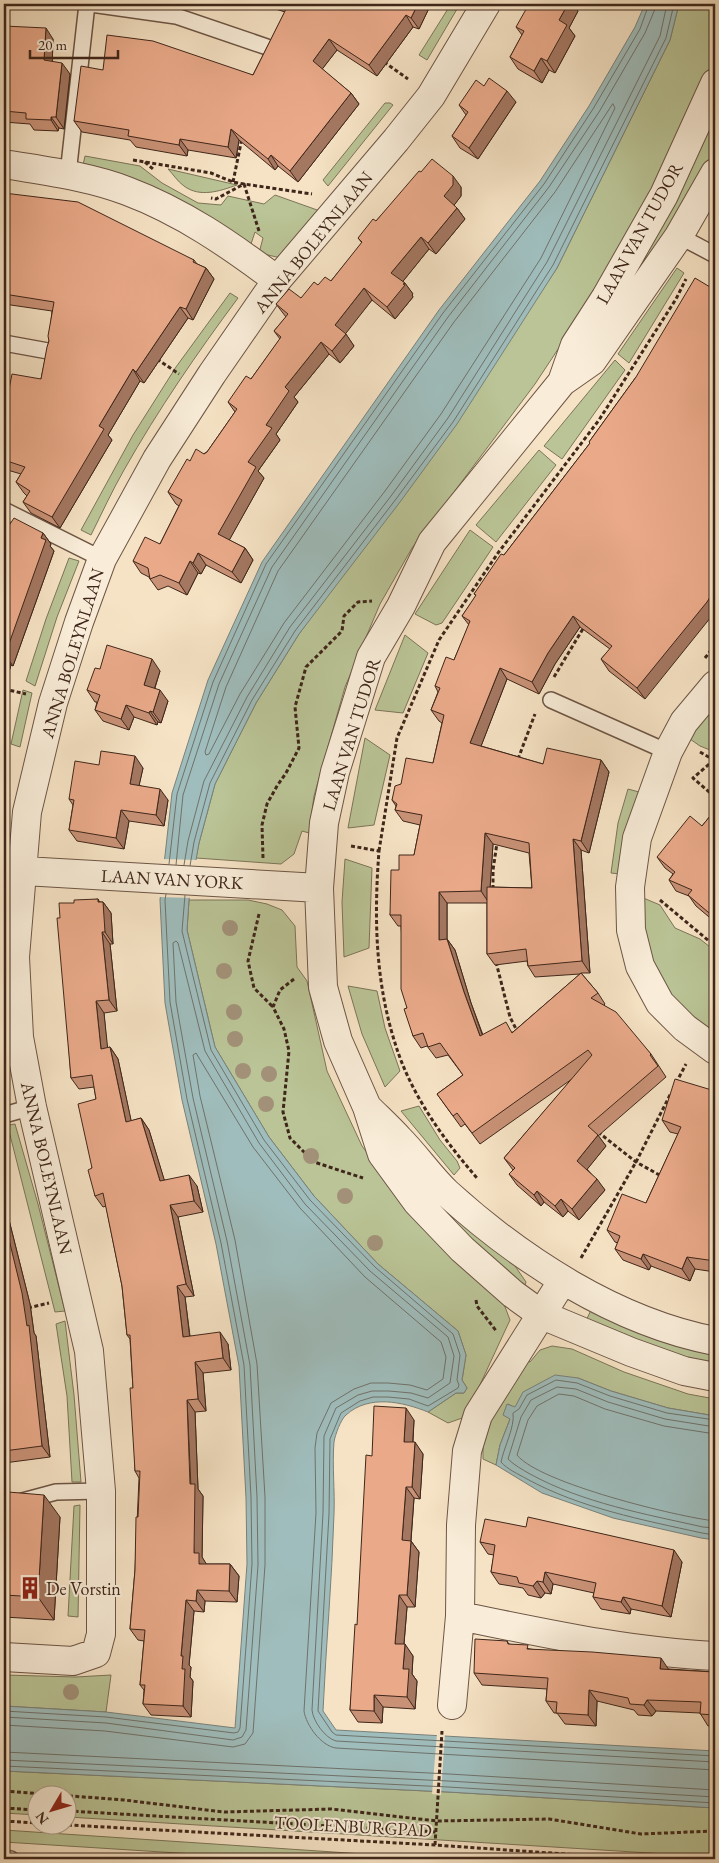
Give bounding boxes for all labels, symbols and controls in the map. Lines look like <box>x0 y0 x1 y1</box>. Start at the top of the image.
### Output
scale bar <box>30 28 118 60</box>
text: 20 m <box>38 35 67 54</box>
street label: LAAN VAN TUDOR <box>590 158 688 308</box>
street label: ANNA BOLEYNLAAN <box>248 166 378 319</box>
street label: ANNA BOLEYNLAAN <box>35 565 109 742</box>
street label: LAAN VAN TUDOR <box>317 655 385 813</box>
street label: LAAN VAN YORK <box>100 864 244 894</box>
street label: ANNA BOLEYNLAAN <box>16 1079 78 1257</box>
building icon: De Vorstin <box>17 1575 43 1601</box>
place label: De Vorstin <box>46 1577 121 1600</box>
north arrow <box>28 1786 78 1836</box>
text: N <box>31 1807 52 1828</box>
street label: TOOLENBURGPAD <box>273 1810 433 1842</box>

